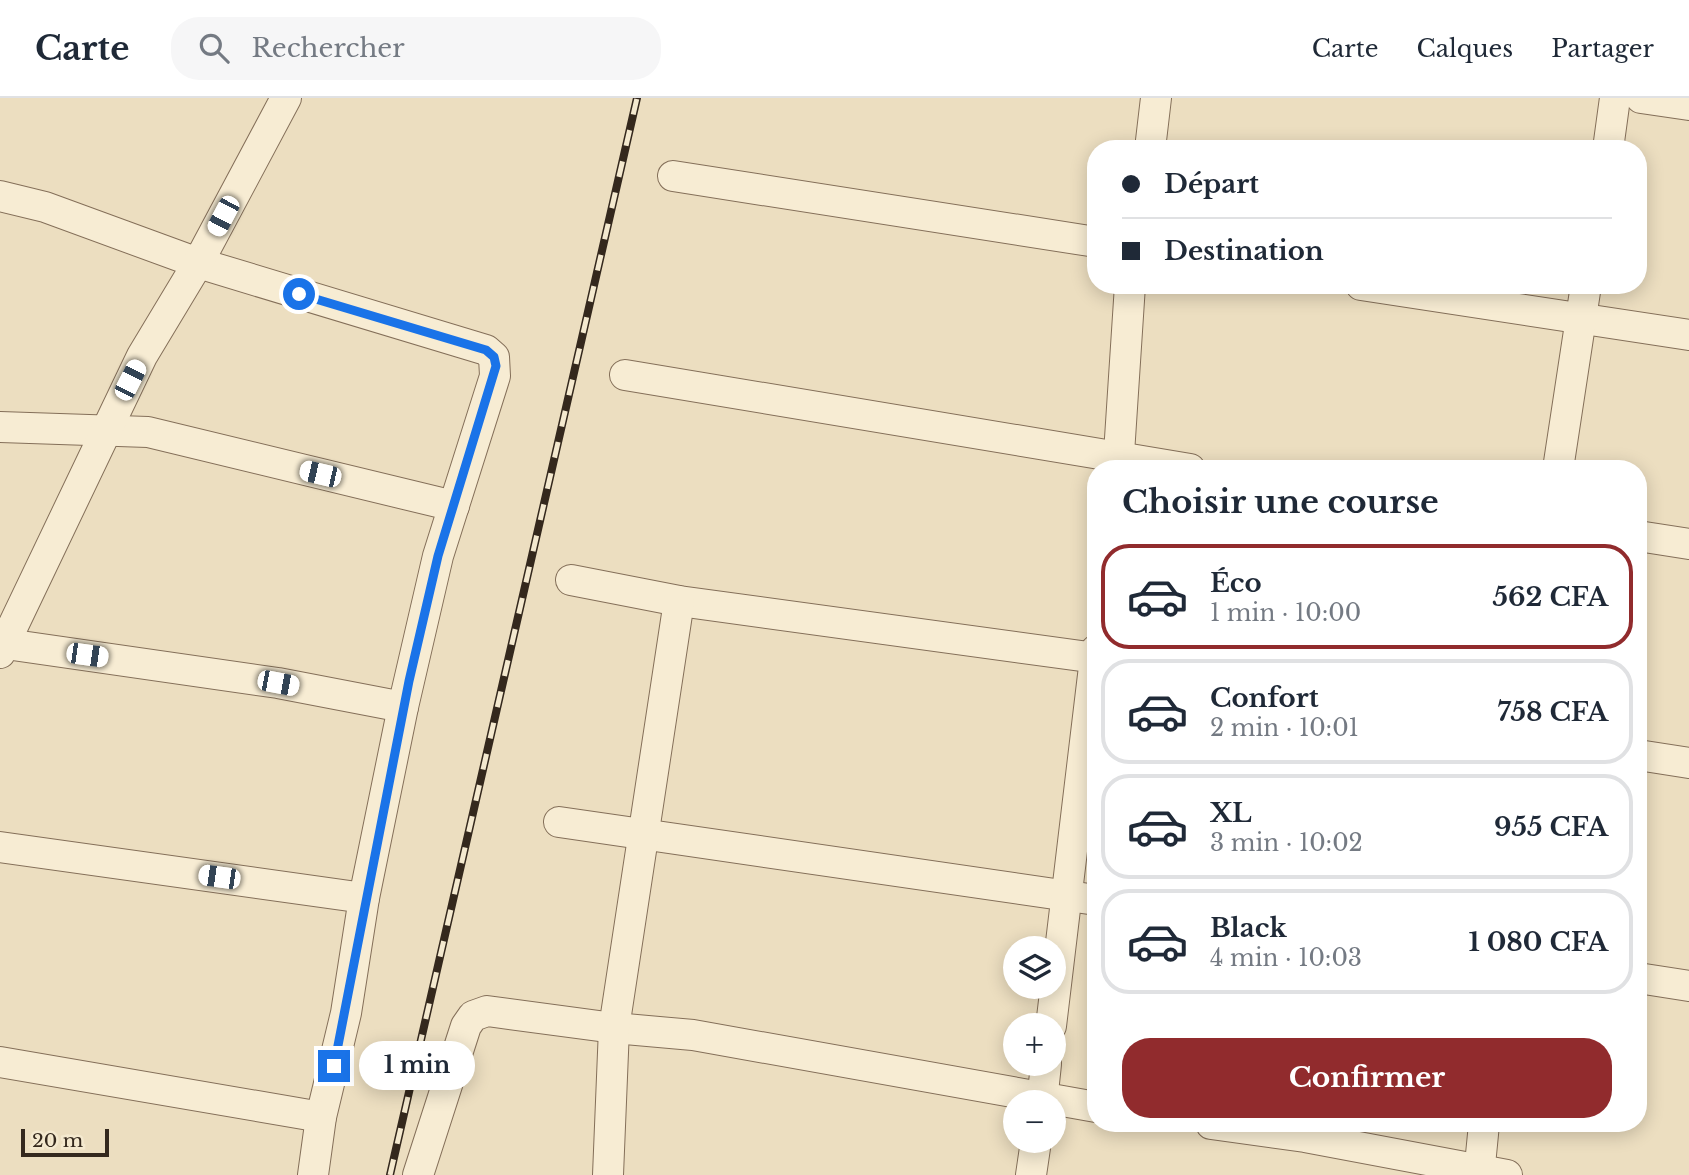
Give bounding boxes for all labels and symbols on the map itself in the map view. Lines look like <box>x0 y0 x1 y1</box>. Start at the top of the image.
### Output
car <box>204 193 243 239</box>
route start <box>283 278 315 310</box>
car <box>112 357 149 403</box>
car <box>298 459 343 489</box>
car <box>65 642 110 668</box>
car <box>256 669 301 697</box>
car <box>197 864 242 890</box>
callout: 1 min <box>358 1042 474 1090</box>
route end <box>318 1050 350 1082</box>
scale bar <box>21 1126 108 1158</box>

